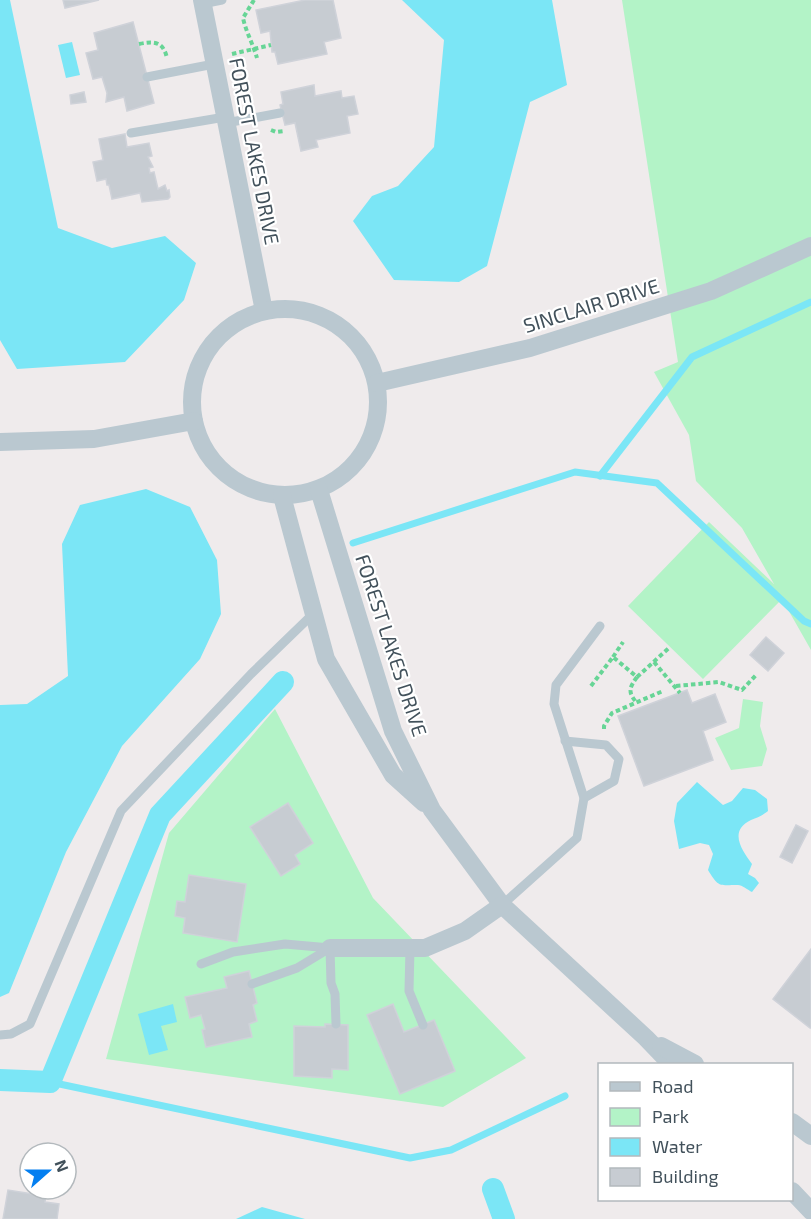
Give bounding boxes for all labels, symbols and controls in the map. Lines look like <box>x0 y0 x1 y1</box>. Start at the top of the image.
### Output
street label: FOREST LAKES DRIVE <box>225 55 285 247</box>
street label: SINCLAIR DRIVE <box>520 273 662 337</box>
street label: FOREST LAKES DRIVE <box>351 551 433 739</box>
legend <box>598 1063 793 1201</box>
text: Road <box>652 1075 693 1097</box>
text: Park <box>652 1105 689 1127</box>
text: Water <box>652 1135 702 1157</box>
north arrow <box>18 1141 78 1201</box>
text: N <box>52 1157 73 1174</box>
text: Building <box>652 1165 719 1187</box>

